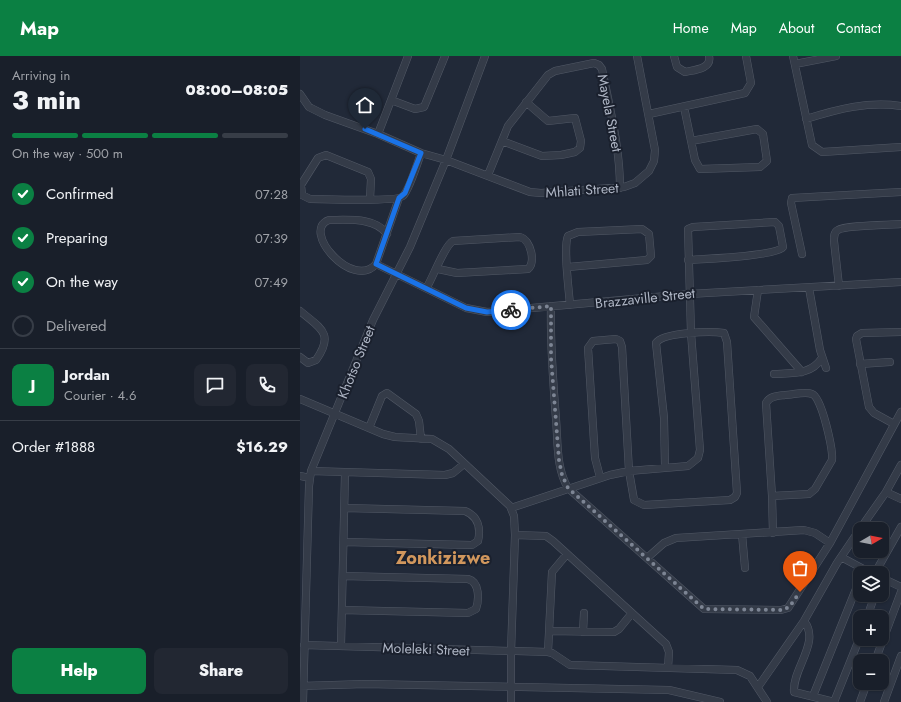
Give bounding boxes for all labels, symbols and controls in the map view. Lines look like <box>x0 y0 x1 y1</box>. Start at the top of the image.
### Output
text: Map <box>20 15 59 42</box>
text: Home <box>673 18 709 38</box>
text: Map <box>731 18 757 38</box>
text: About <box>779 18 814 38</box>
text: Contact <box>836 18 881 38</box>
text: Arriving in <box>12 66 70 85</box>
street label: Mayela Street <box>593 72 627 154</box>
text: 08:00–08:05 <box>186 79 288 101</box>
text: 3 min <box>12 81 81 119</box>
pin <box>348 88 382 129</box>
icon: home <box>354 94 376 116</box>
text: On the way · 500 m <box>12 144 123 163</box>
street label: Mhlati Street <box>545 177 620 203</box>
icon: check <box>12 183 34 205</box>
text: Confirmed <box>46 183 114 205</box>
text: 07:28 <box>255 185 288 204</box>
icon: check <box>12 227 34 249</box>
text: Preparing <box>46 227 108 249</box>
text: 07:39 <box>255 229 288 248</box>
icon: check <box>12 271 34 293</box>
text: On the way <box>46 271 118 293</box>
text: 07:49 <box>254 273 288 292</box>
street label: Brazzaville Street <box>594 283 697 313</box>
courier <box>491 290 531 330</box>
icon: bike <box>500 299 522 321</box>
text: Delivered <box>46 315 107 337</box>
street label: Khotso Street <box>332 322 380 402</box>
text: Jordan <box>64 364 110 386</box>
button: chat <box>194 364 236 406</box>
button: phone <box>246 364 288 406</box>
text: J <box>31 374 35 396</box>
text: Courier · 4.6 <box>64 386 137 405</box>
text: Order #1888 <box>12 436 95 458</box>
text: $16.29 <box>236 436 288 458</box>
north arrow <box>853 522 889 558</box>
map controls <box>853 522 889 690</box>
district label: Zonkizizwe <box>396 545 490 571</box>
pin <box>783 551 817 592</box>
icon: bag <box>789 557 811 579</box>
button: layers <box>853 566 889 602</box>
button: + <box>853 610 889 646</box>
street label: Moleleki Street <box>382 637 471 661</box>
button: Help <box>12 648 146 694</box>
button: Share <box>154 648 288 694</box>
button: − <box>853 654 889 690</box>

